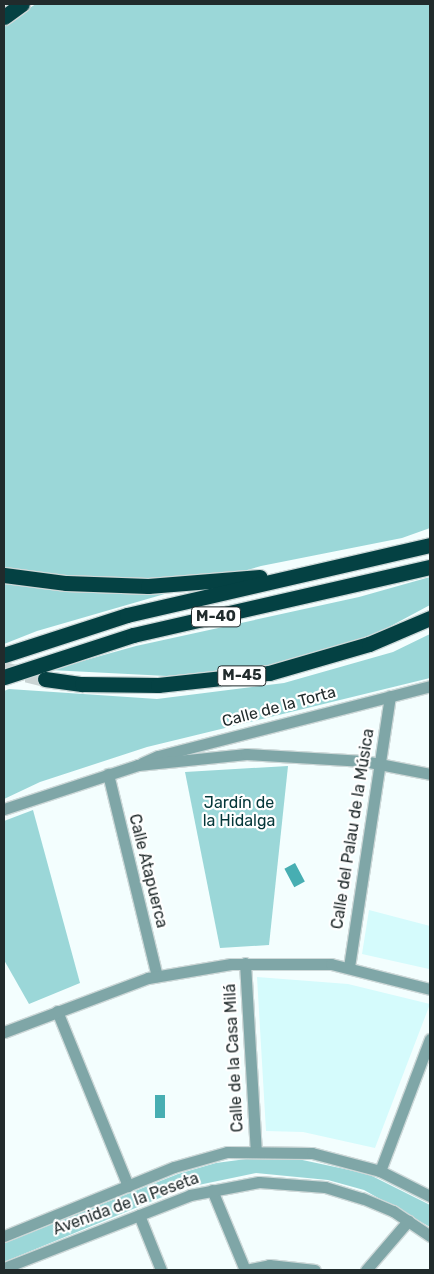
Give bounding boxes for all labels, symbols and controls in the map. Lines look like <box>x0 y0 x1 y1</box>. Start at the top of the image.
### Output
road number: M-40 <box>191 604 241 630</box>
road number: M-45 <box>217 664 267 688</box>
street label: Calle de la Torta <box>220 683 338 731</box>
street label: Calle del Palau de la Música <box>328 727 378 931</box>
park label: Jardín de la Hidalga <box>203 793 275 831</box>
street label: Calle Atapuerca <box>125 812 171 930</box>
street label: Calle de la Casa Milá <box>221 983 247 1133</box>
street label: Avenida de la Peseta <box>50 1169 202 1239</box>

